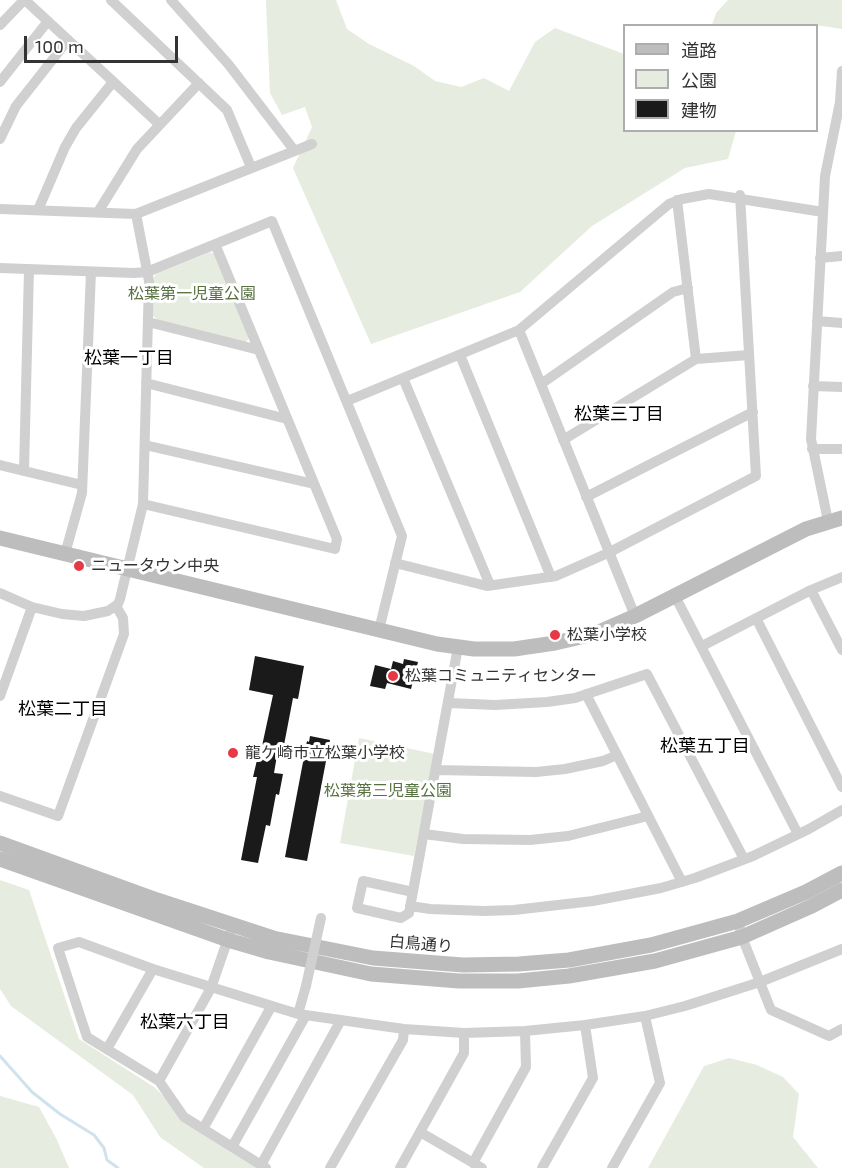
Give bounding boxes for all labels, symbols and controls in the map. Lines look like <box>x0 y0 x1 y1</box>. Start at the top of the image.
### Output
scale bar <box>27 24 182 62</box>
legend <box>623 24 818 132</box>
text: 100 m <box>35 35 84 57</box>
text: 道路 <box>681 39 717 61</box>
text: 公園 <box>681 69 717 91</box>
text: 建物 <box>681 99 717 121</box>
park label: 松葉第一児童公園 <box>128 284 256 304</box>
district label: 松葉一丁目 <box>84 347 174 369</box>
district label: 松葉三丁目 <box>574 403 664 425</box>
place label: ニュータウン中央 <box>91 556 219 576</box>
marker: ニュータウン中央 <box>72 559 86 573</box>
place label: 松葉小学校 <box>567 625 647 645</box>
marker: 松葉小学校 <box>548 628 562 642</box>
place label: 松葉コミュニティセンター <box>405 666 597 686</box>
marker: 松葉コミュニティセンター <box>386 669 400 683</box>
district label: 松葉二丁目 <box>18 698 108 720</box>
district label: 松葉五丁目 <box>660 735 750 757</box>
place label: 龍ケ崎市立松葉小学校 <box>245 743 405 763</box>
marker: 龍ケ崎市立松葉小学校 <box>226 746 240 760</box>
park label: 松葉第三児童公園 <box>324 781 452 801</box>
street label: 白鳥通り <box>388 932 454 956</box>
district label: 松葉六丁目 <box>140 1011 230 1033</box>

